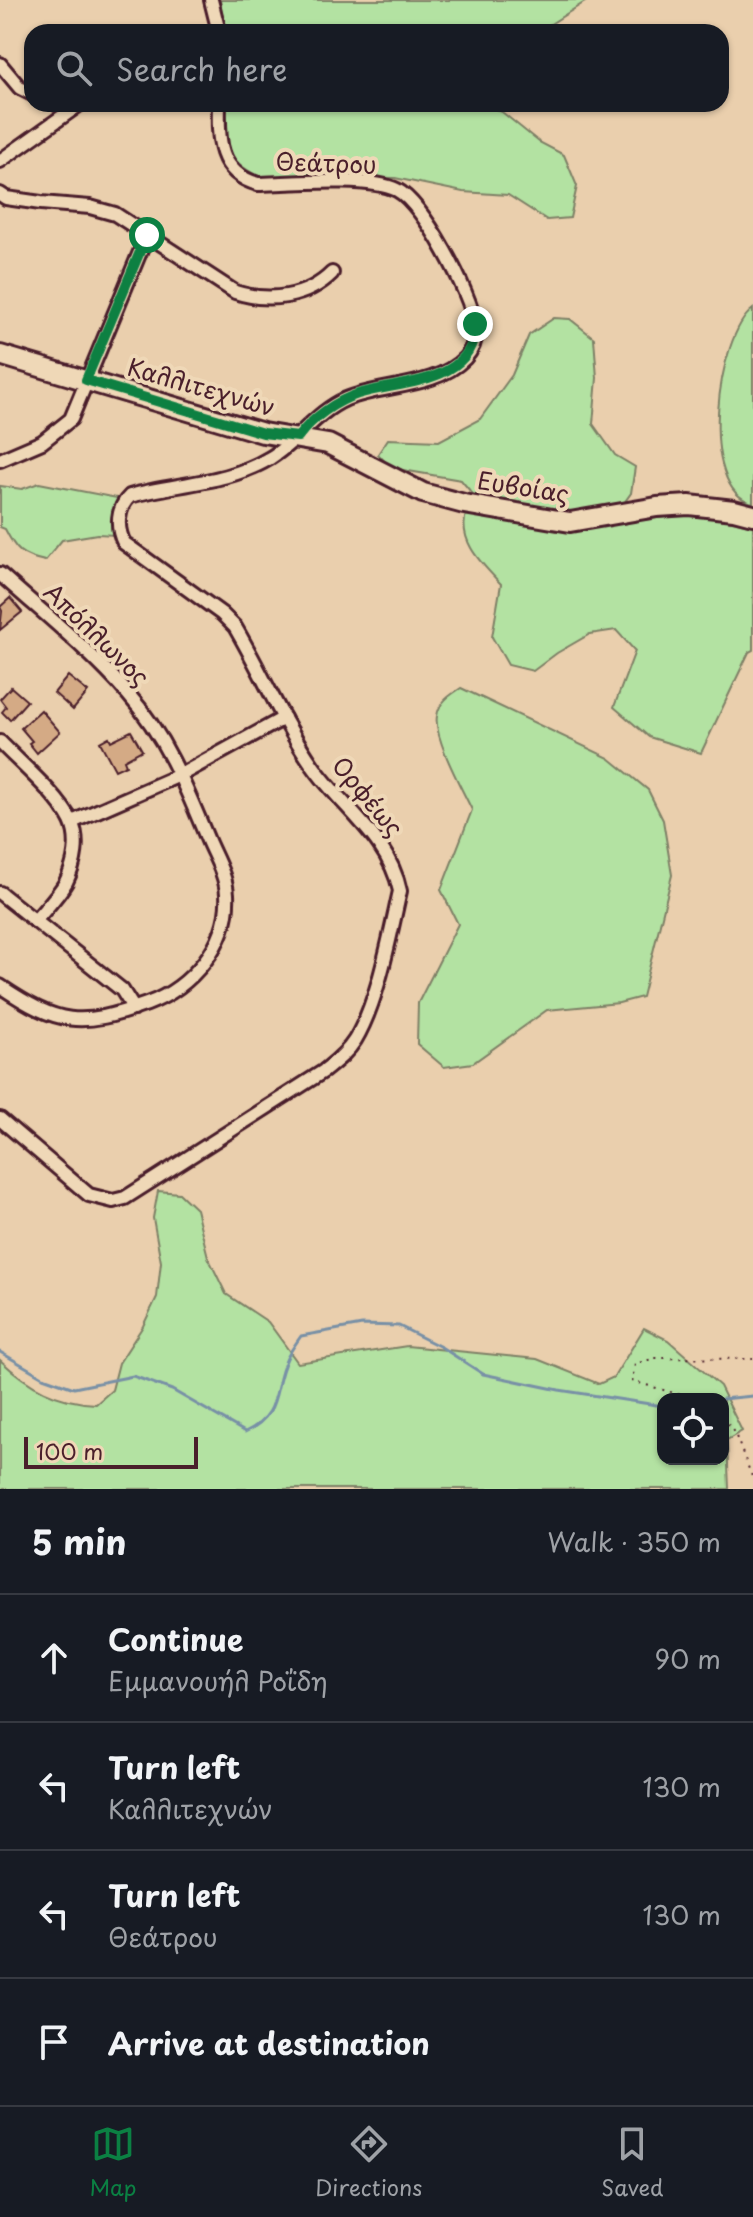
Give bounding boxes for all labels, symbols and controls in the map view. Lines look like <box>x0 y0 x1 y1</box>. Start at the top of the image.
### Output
search box <box>24 24 729 112</box>
icon: search <box>52 46 96 90</box>
text: Search here <box>116 46 288 91</box>
street label: Θεάτρου <box>275 142 377 182</box>
route start <box>129 217 165 253</box>
route end <box>457 306 493 342</box>
street label: Καλλιτεχνών <box>123 348 280 424</box>
street label: Ευβοίας <box>475 461 572 511</box>
street label: Απόλλωνος <box>36 574 158 693</box>
street label: Ορφέως <box>324 748 413 844</box>
map controls <box>657 1393 729 1465</box>
button: locate <box>657 1393 729 1465</box>
scale bar <box>24 1433 198 1469</box>
text: 100 m <box>36 1434 103 1467</box>
text: 5 min <box>32 1515 126 1567</box>
text: Walk · 350 m <box>548 1522 721 1561</box>
text: Continue <box>108 1616 243 1661</box>
icon: ahead <box>32 1636 76 1680</box>
text: 90 m <box>654 1639 721 1678</box>
text: Εμμανουήλ Ροΐδη <box>108 1661 328 1700</box>
text: Turn left <box>108 1744 240 1789</box>
icon: left <box>32 1764 76 1808</box>
text: 130 m <box>642 1767 721 1806</box>
text: Καλλιτεχνών <box>108 1789 273 1828</box>
text: Turn left <box>108 1872 240 1917</box>
icon: left <box>32 1892 76 1936</box>
text: 130 m <box>642 1895 721 1934</box>
text: Θεάτρου <box>108 1917 218 1956</box>
icon: arrive <box>32 2020 76 2064</box>
text: Arrive at destination <box>108 2020 430 2065</box>
tab: Map <box>89 2122 136 2203</box>
tab: Directions <box>315 2122 422 2203</box>
tab: Saved <box>601 2122 664 2203</box>

